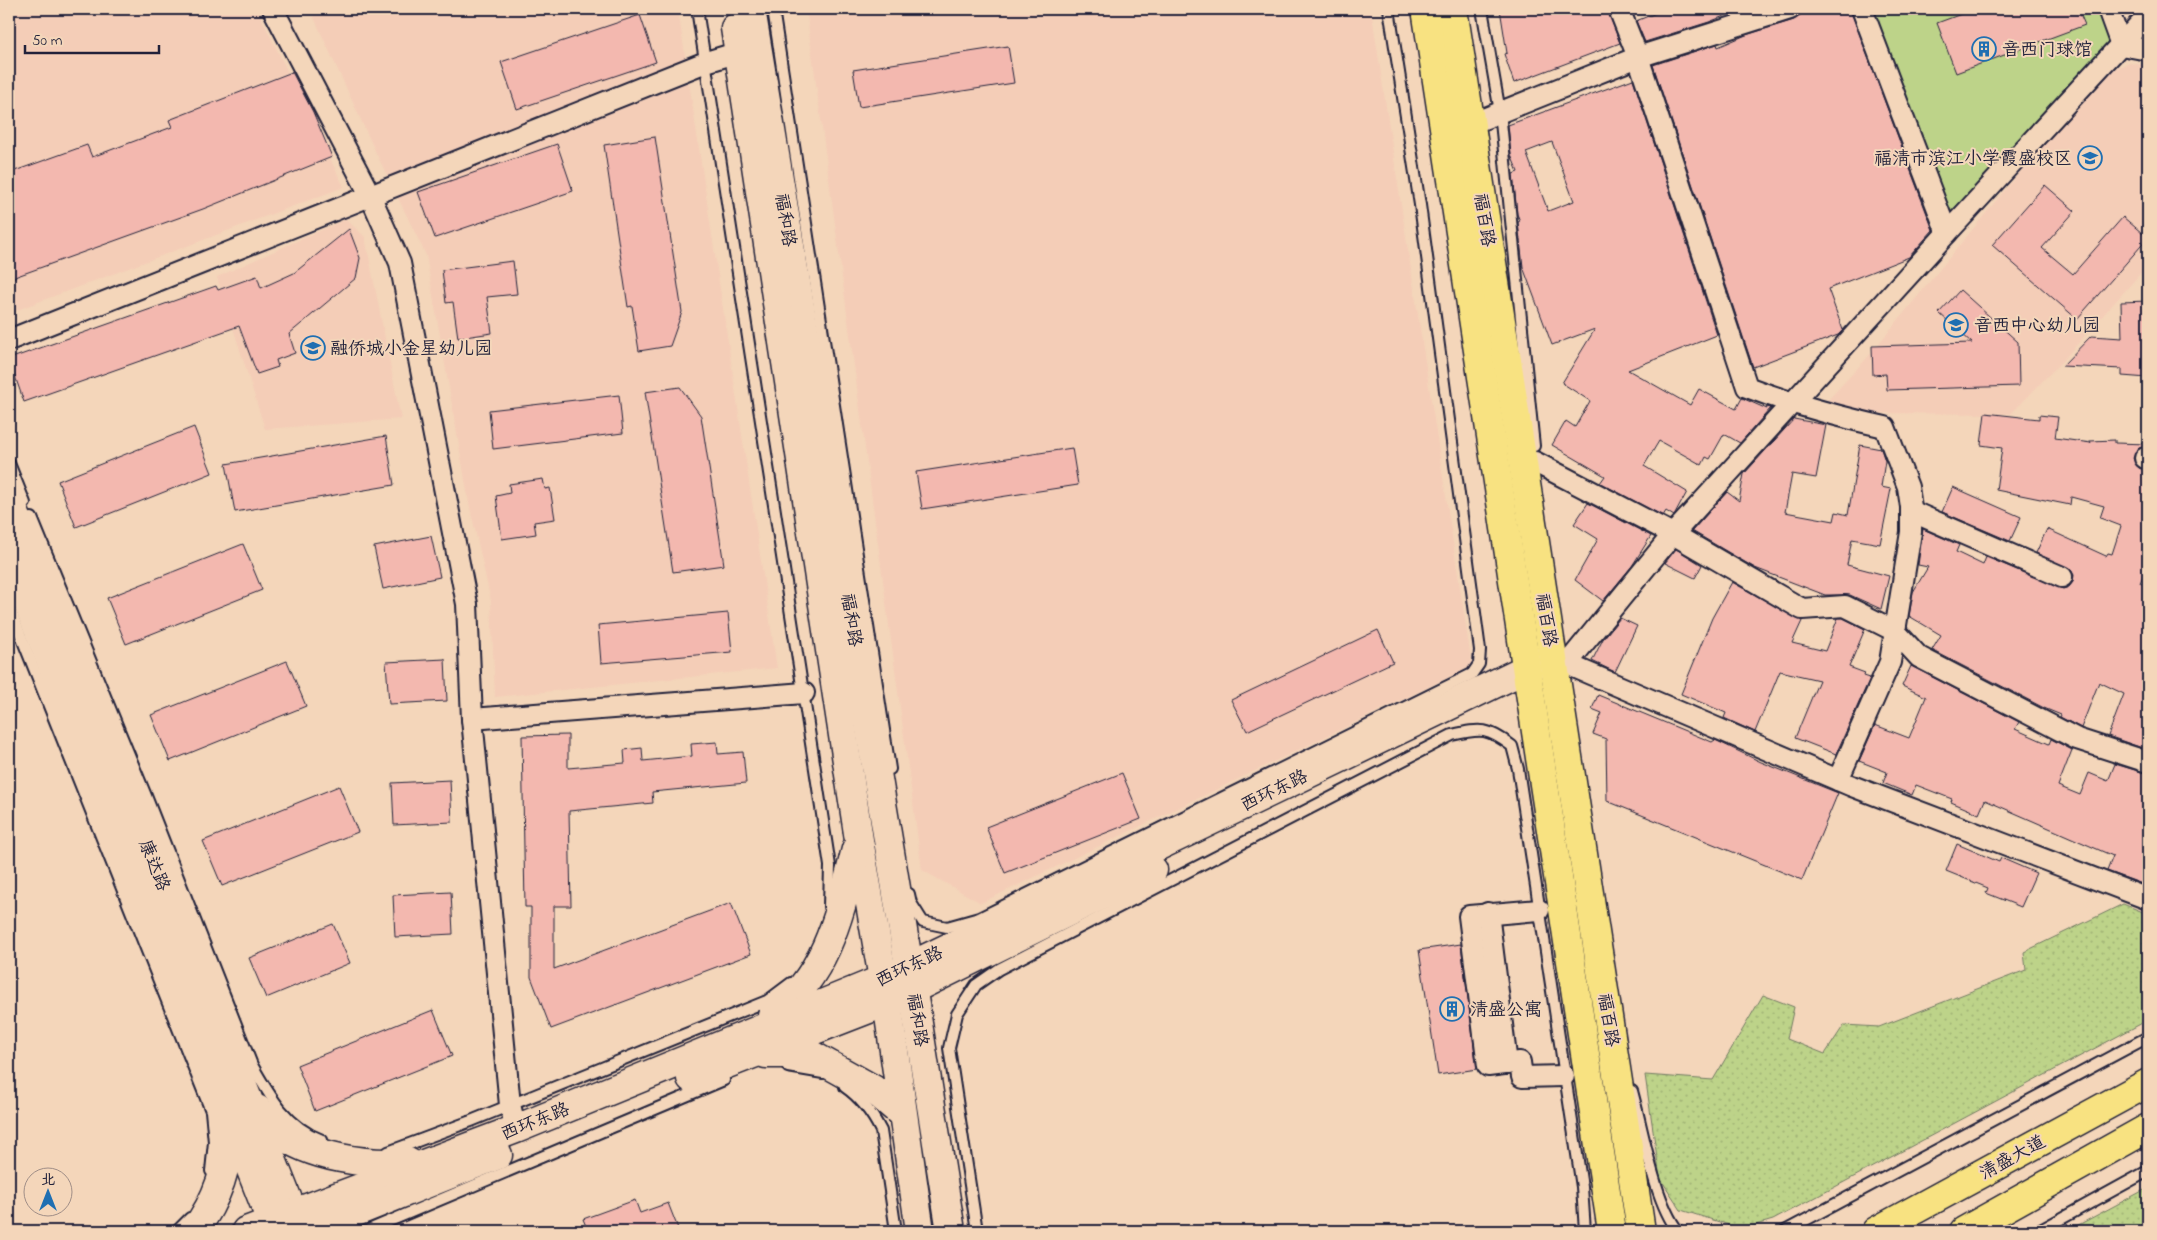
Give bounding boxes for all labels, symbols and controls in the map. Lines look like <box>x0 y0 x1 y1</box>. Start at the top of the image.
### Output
scale bar <box>25 22 159 54</box>
text: 50 m <box>32 30 63 52</box>
building icon: 音西门球馆 <box>1971 36 1997 62</box>
place label: 音西门球馆 <box>2002 38 2092 64</box>
school or university icon: 福清市滨江小学霞盛校区 <box>2077 145 2103 171</box>
place label: 福清市滨江小学霞盛校区 <box>1874 147 2072 173</box>
street label: 福和路 <box>767 192 801 249</box>
street label: 福百路 <box>1466 192 1500 249</box>
school or university icon: 音西中心幼儿园 <box>1943 312 1969 338</box>
place label: 音西中心幼儿园 <box>1974 314 2100 340</box>
school or university icon: 融侨城小金星幼儿园 <box>300 335 326 361</box>
place label: 融侨城小金星幼儿园 <box>330 337 492 363</box>
street label: 福和路 <box>833 592 867 649</box>
street label: 福百路 <box>1528 592 1562 649</box>
street label: 西环东路 <box>1237 764 1313 819</box>
street label: 康达路 <box>131 836 175 896</box>
street label: 西环东路 <box>872 941 948 995</box>
street label: 福和路 <box>899 992 933 1049</box>
street label: 福百路 <box>1590 992 1624 1049</box>
building icon: 清盛公寓 <box>1439 996 1465 1022</box>
place label: 清盛公寓 <box>1470 998 1542 1024</box>
street label: 西环东路 <box>498 1097 574 1148</box>
street label: 清盛大道 <box>1975 1130 2051 1188</box>
north arrow <box>22 1168 72 1218</box>
text: 北 <box>41 1170 55 1191</box>

